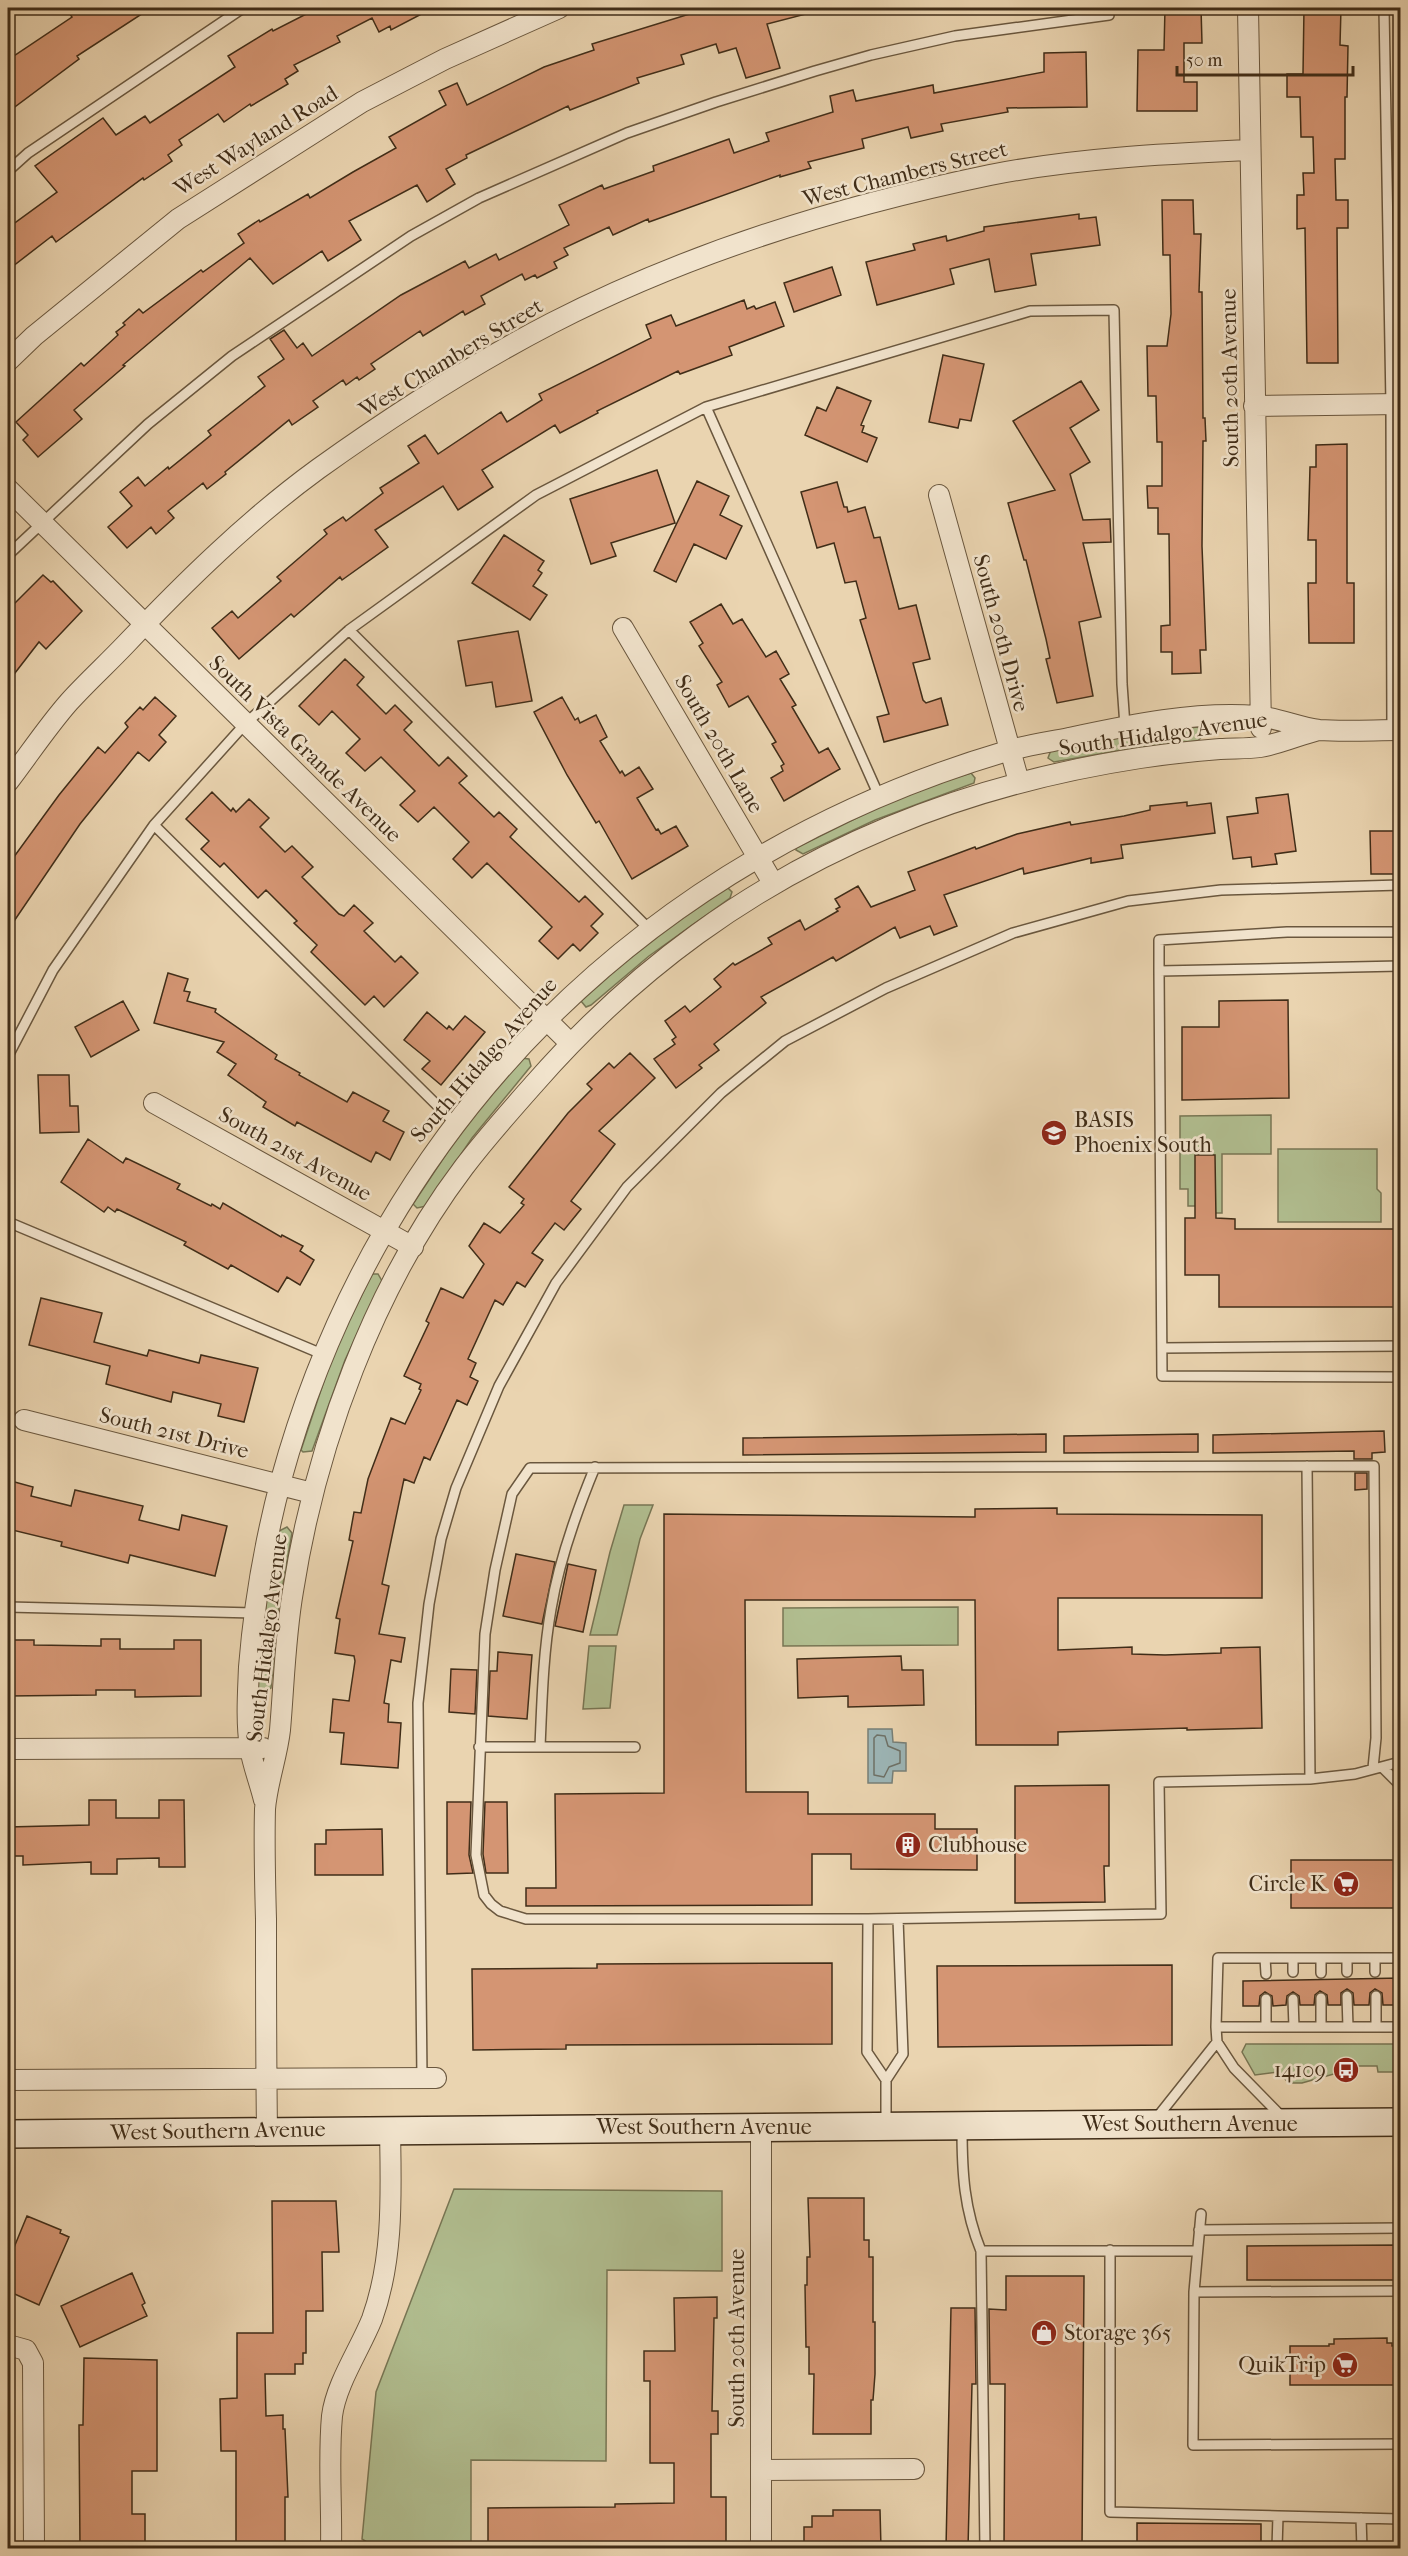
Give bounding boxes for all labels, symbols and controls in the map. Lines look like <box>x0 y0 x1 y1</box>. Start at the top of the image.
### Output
scale bar <box>1177 39 1352 77</box>
text: 50 m <box>1186 50 1223 71</box>
street label: West Wayland Road <box>169 80 343 202</box>
street label: West Chambers Street <box>799 136 1010 212</box>
street label: South 20th Avenue <box>1215 288 1245 468</box>
street label: West Chambers Street <box>353 293 548 424</box>
street label: South 20th Drive <box>968 552 1035 715</box>
street label: South Vista Grande Avenue <box>203 650 407 848</box>
street label: South 20th Lane <box>669 670 769 818</box>
street label: South Hidalgo Avenue <box>1057 706 1269 761</box>
street label: South Hidalgo Avenue <box>405 972 563 1148</box>
street label: South 21st Avenue <box>214 1101 376 1207</box>
place label: BASIS Phoenix South <box>1074 1107 1213 1158</box>
school or university icon: BASIS Phoenix South <box>1039 1118 1069 1148</box>
street label: South 21st Drive <box>97 1402 252 1464</box>
street label: South Hidalgo Avenue <box>241 1532 293 1744</box>
building icon: Clubhouse <box>893 1830 923 1860</box>
place label: Clubhouse <box>928 1832 1027 1858</box>
supermarket icon: Circle K <box>1331 1869 1361 1899</box>
place label: Circle K <box>1248 1871 1327 1897</box>
bus stop icon: 14109 <box>1331 2055 1361 2085</box>
place label: 14109 <box>1274 2057 1326 2083</box>
street label: West Southern Avenue <box>1081 2111 1298 2137</box>
street label: West Southern Avenue <box>595 2114 812 2140</box>
street label: West Southern Avenue <box>109 2116 326 2146</box>
street label: South 20th Avenue <box>724 2248 750 2428</box>
shop icon: Storage 365 <box>1029 2318 1059 2348</box>
place label: Storage 365 <box>1064 2320 1172 2346</box>
supermarket icon: QuikTrip <box>1330 2350 1360 2380</box>
place label: QuikTrip <box>1238 2352 1326 2378</box>

